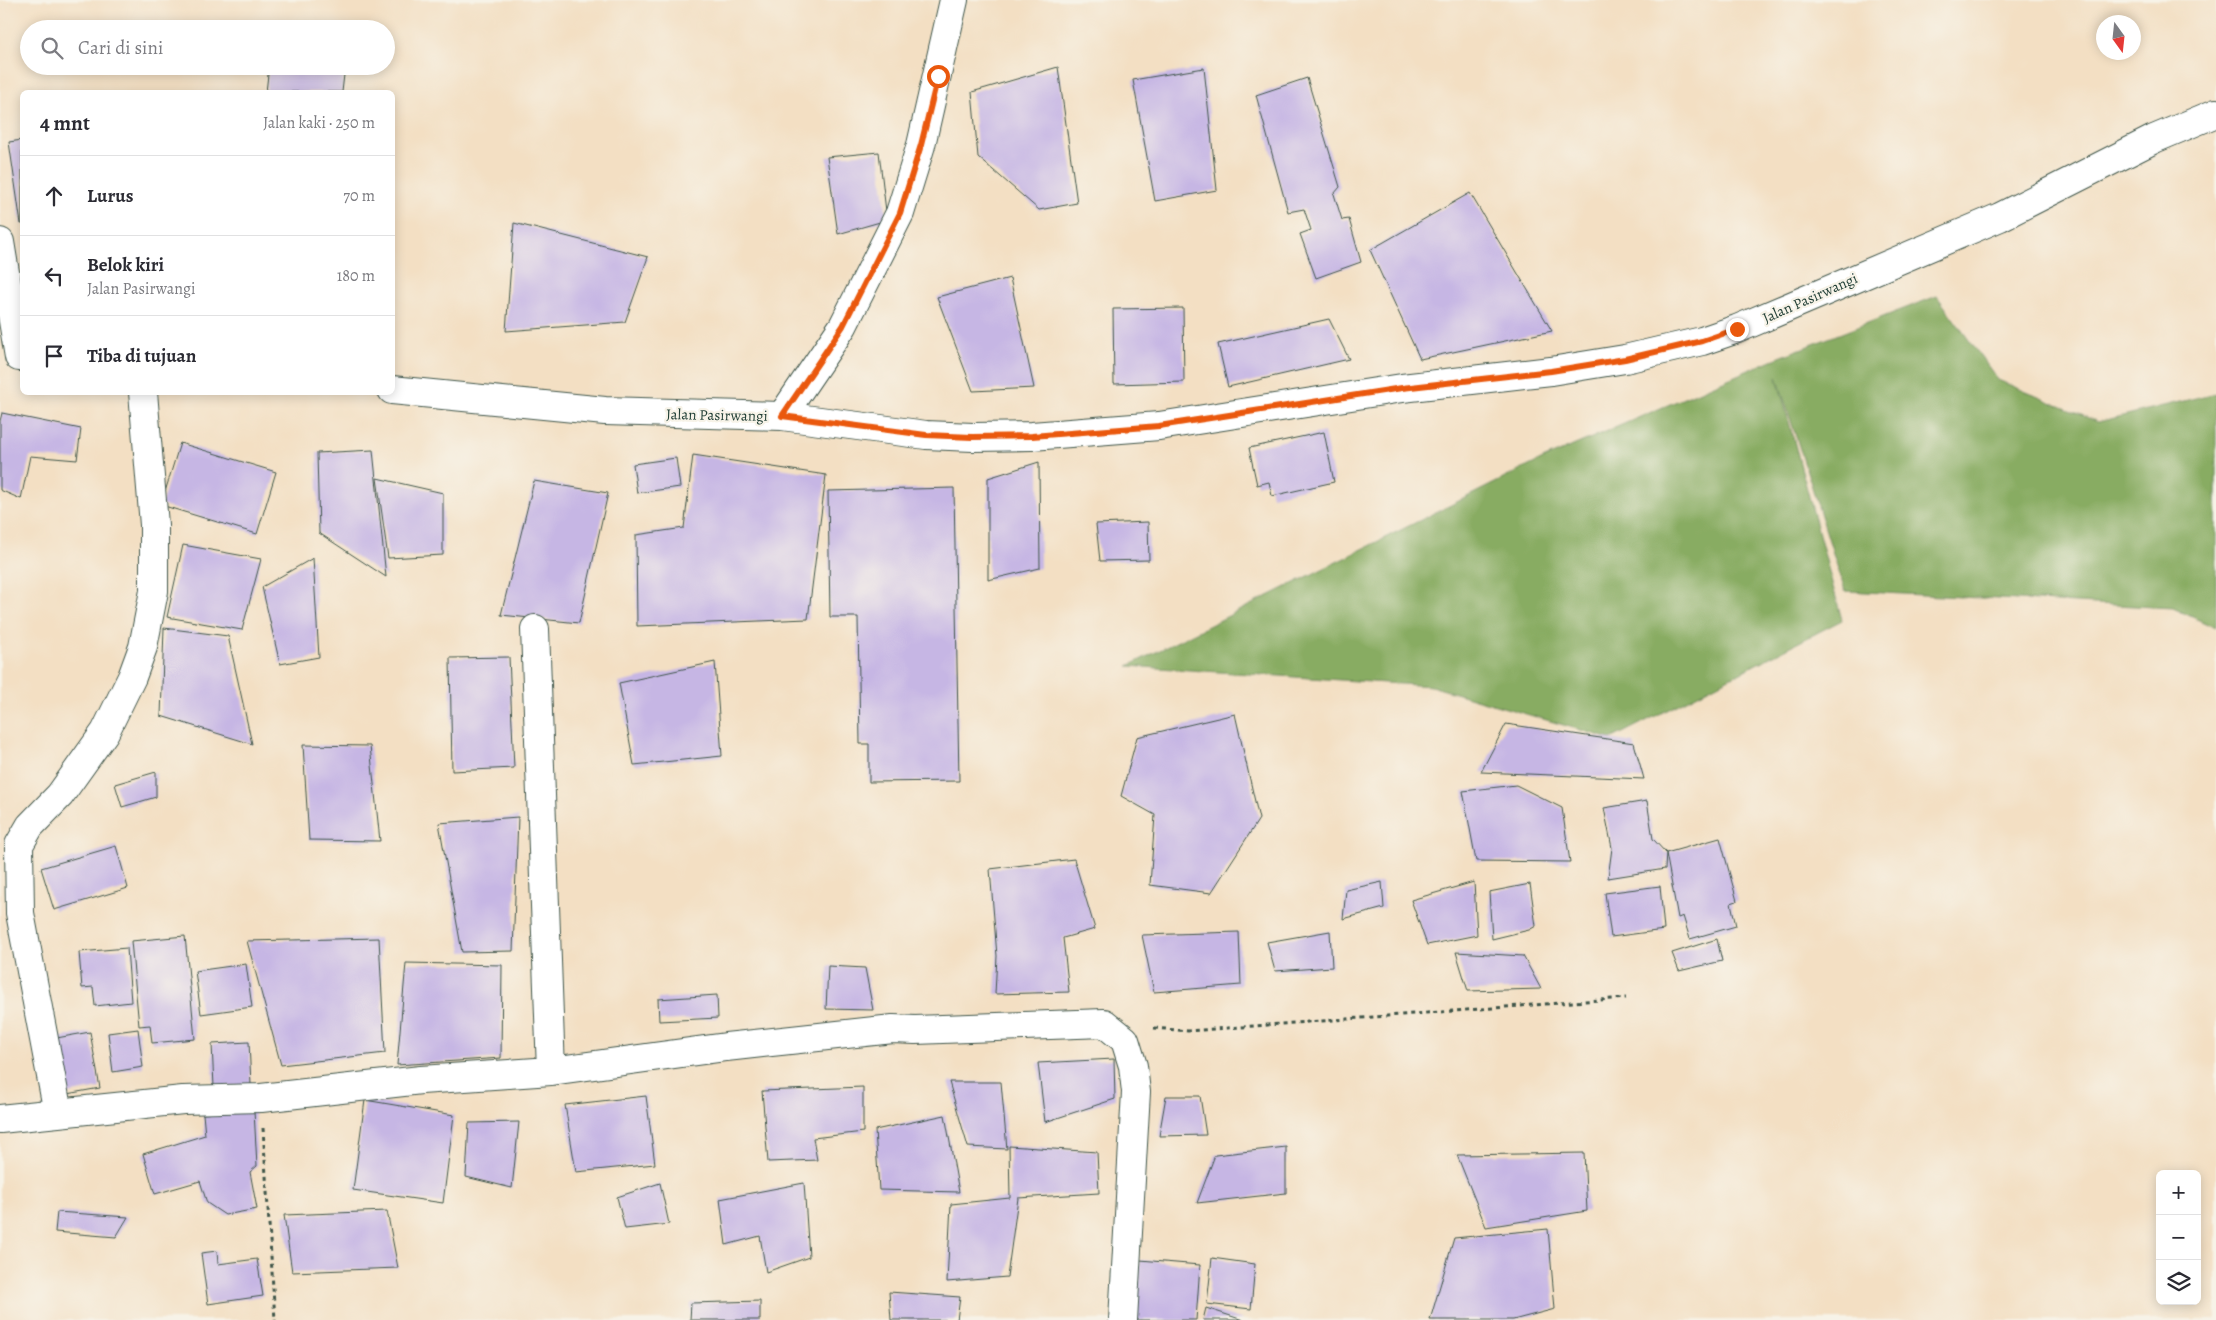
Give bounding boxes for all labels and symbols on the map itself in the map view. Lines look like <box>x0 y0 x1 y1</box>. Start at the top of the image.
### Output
north arrow <box>2096 15 2141 60</box>
route start <box>927 65 950 88</box>
street label: Jalan Pasirwangi <box>1759 268 1861 328</box>
route end <box>1726 318 1749 341</box>
street label: Jalan Pasirwangi <box>666 404 768 426</box>

